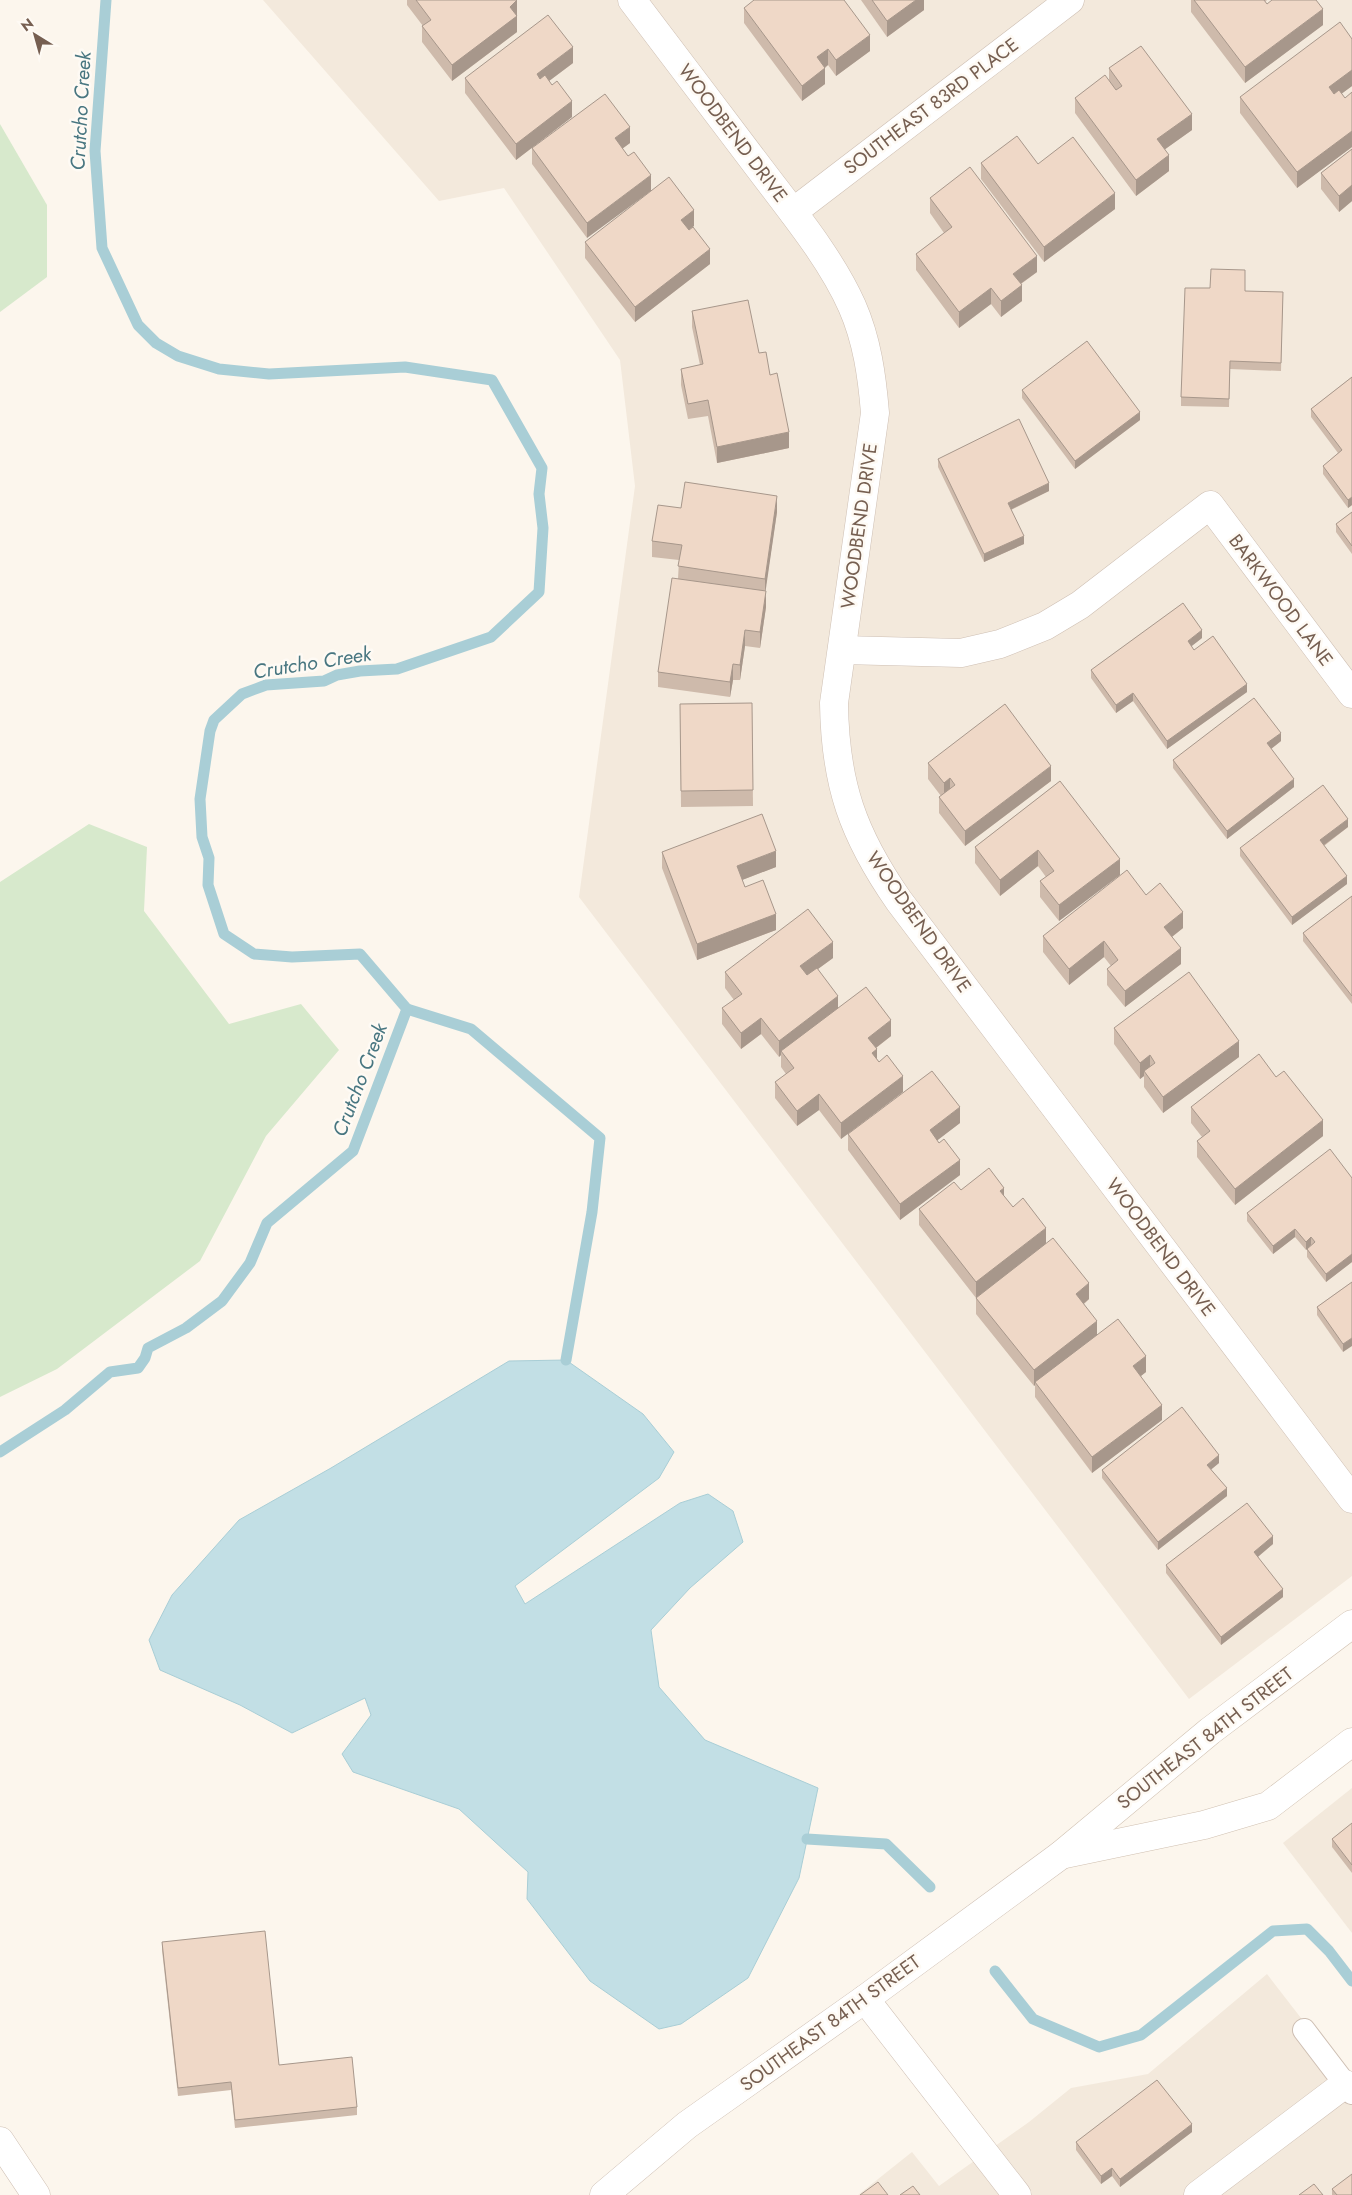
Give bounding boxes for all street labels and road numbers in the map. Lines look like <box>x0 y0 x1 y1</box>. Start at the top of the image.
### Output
street label: SOUTHEAST 83RD PLACE <box>838 31 1024 181</box>
street label: WOODBEND DRIVE <box>672 58 794 208</box>
street label: WOODBEND DRIVE <box>834 441 884 611</box>
street label: BARKWOOD LANE <box>1222 528 1340 672</box>
street label: WOODBEND DRIVE <box>860 846 978 998</box>
street label: WOODBEND DRIVE <box>1100 1172 1222 1322</box>
street label: SOUTHEAST 84TH STREET <box>1111 1661 1299 1815</box>
street label: SOUTHEAST 84TH STREET <box>734 1948 926 2098</box>

